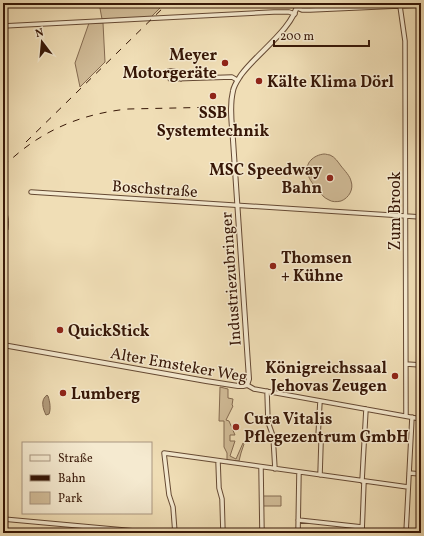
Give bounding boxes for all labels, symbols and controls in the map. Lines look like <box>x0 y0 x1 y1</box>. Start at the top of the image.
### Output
north arrow <box>22 22 62 62</box>
scale bar <box>274 22 369 48</box>
text: N <box>34 26 46 42</box>
text: 200 m <box>280 29 314 45</box>
place label: Meyer Motorgeräte <box>123 45 217 85</box>
marker: Meyer Motorgeräte <box>220 58 230 68</box>
place label: Kälte Klima Dörl <box>267 72 395 94</box>
marker: Kälte Klima Dörl <box>254 76 264 86</box>
marker: SSB Systemtechnik <box>208 91 218 101</box>
place label: SSB Systemtechnik <box>157 103 269 143</box>
place label: MSC Speedway Bahn <box>209 160 322 200</box>
street label: Zum Brook <box>385 171 407 250</box>
marker: MSC Speedway Bahn <box>325 173 335 183</box>
street label: Boschstraße <box>111 176 198 204</box>
street label: Industriezubringer <box>216 211 248 347</box>
place label: Thomsen + Kühne <box>281 248 352 288</box>
marker: Thomsen + Kühne <box>268 261 278 271</box>
place label: QuickStick <box>68 321 150 343</box>
marker: QuickStick <box>55 325 65 335</box>
street label: Alter Emsteker Weg <box>108 343 249 389</box>
place label: Königreichssaal Jehovas Zeugen <box>265 358 388 398</box>
marker: Königreichssaal Jehovas Zeugen <box>390 371 400 381</box>
place label: Lumberg <box>71 384 140 406</box>
marker: Lumberg <box>58 388 68 398</box>
place label: Cura Vitalis Pflegezentrum GmbH <box>244 409 409 449</box>
marker: Cura Vitalis Pflegezentrum GmbH <box>231 422 241 432</box>
legend <box>22 442 152 514</box>
text: Straße <box>58 451 93 467</box>
text: Bahn <box>58 471 86 487</box>
text: Park <box>58 491 83 507</box>

